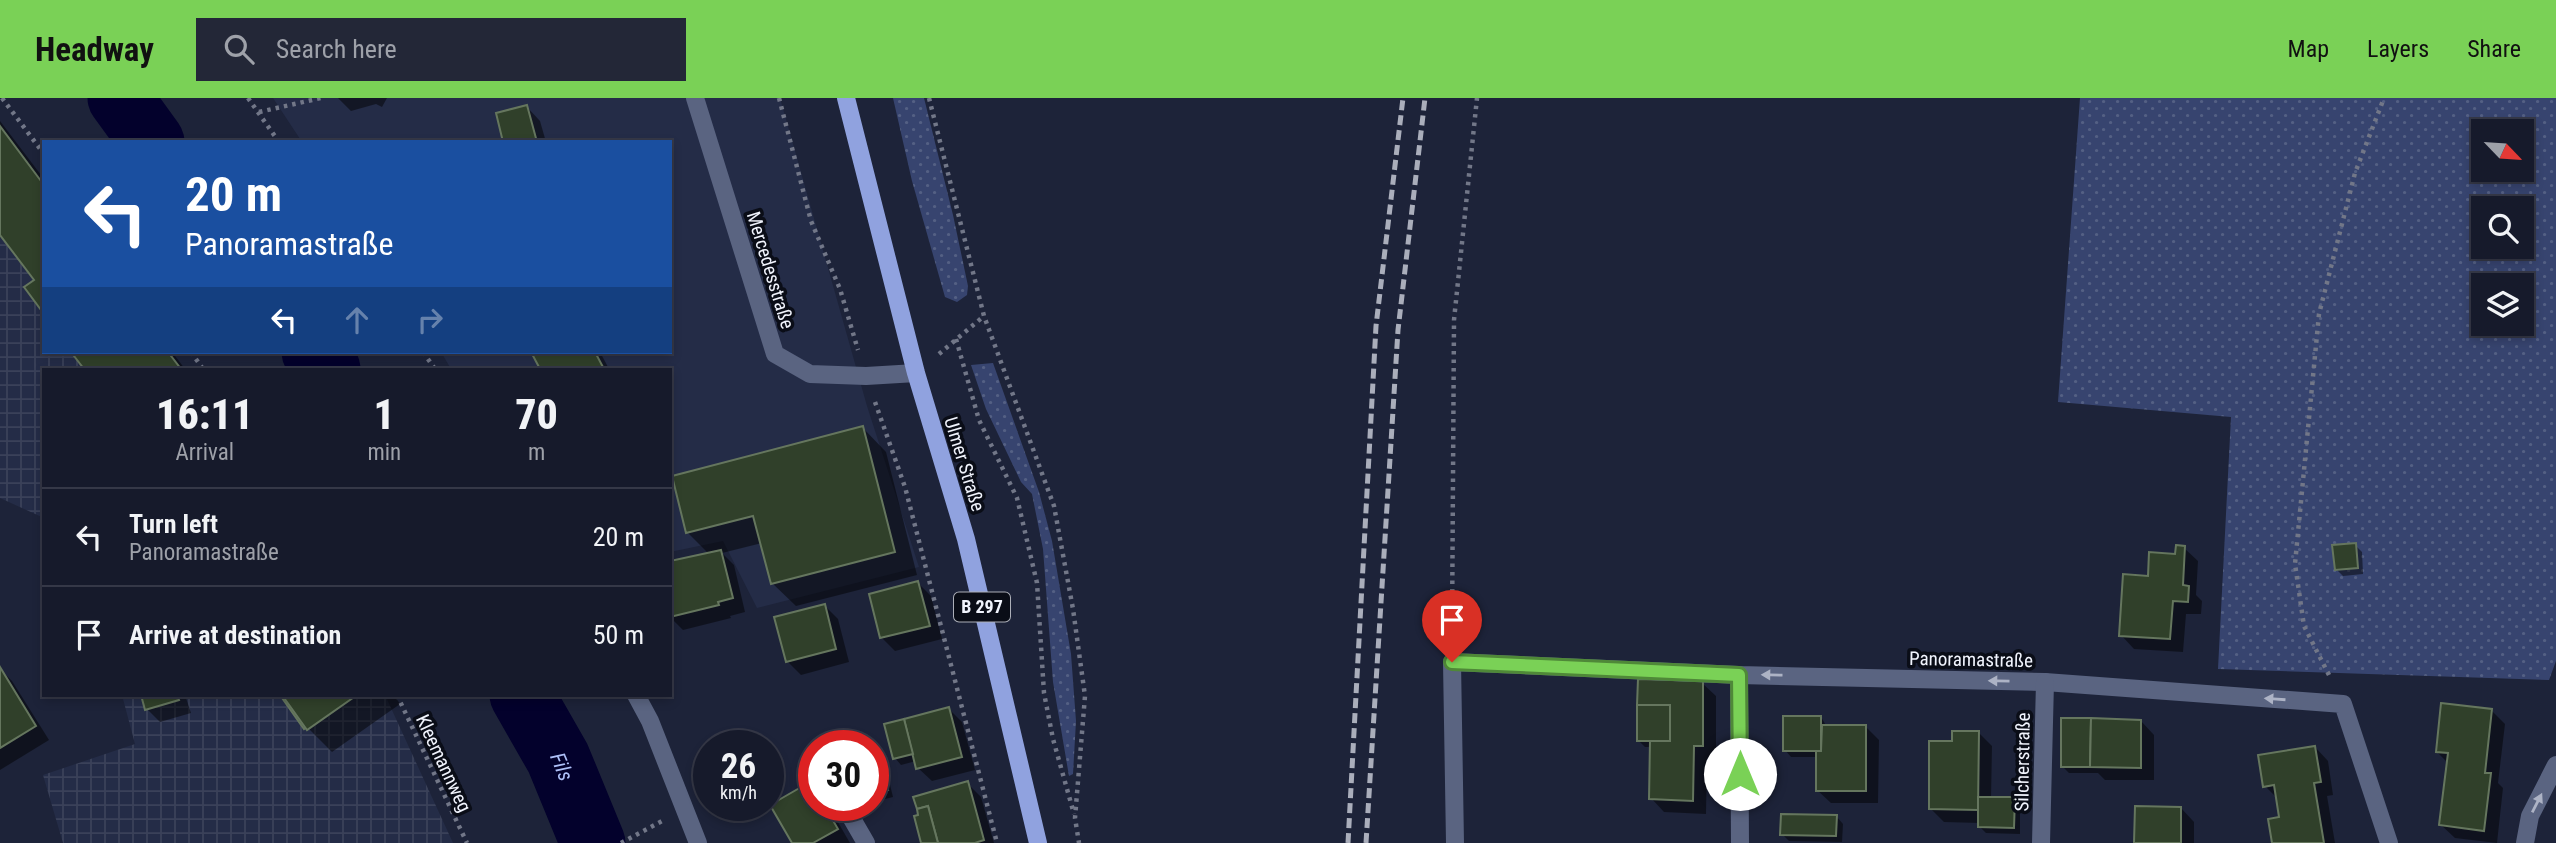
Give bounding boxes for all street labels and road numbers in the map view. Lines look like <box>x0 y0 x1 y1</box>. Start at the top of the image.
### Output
street label: Mercedesstraße <box>742 209 799 332</box>
street label: Ulmer Straße <box>939 414 990 514</box>
road number: B 297 <box>954 592 1010 622</box>
street label: Panoramastraße <box>1909 647 2033 672</box>
street label: Kleemannweg <box>411 711 476 816</box>
street label: Silcherstraße <box>2010 712 2035 812</box>

